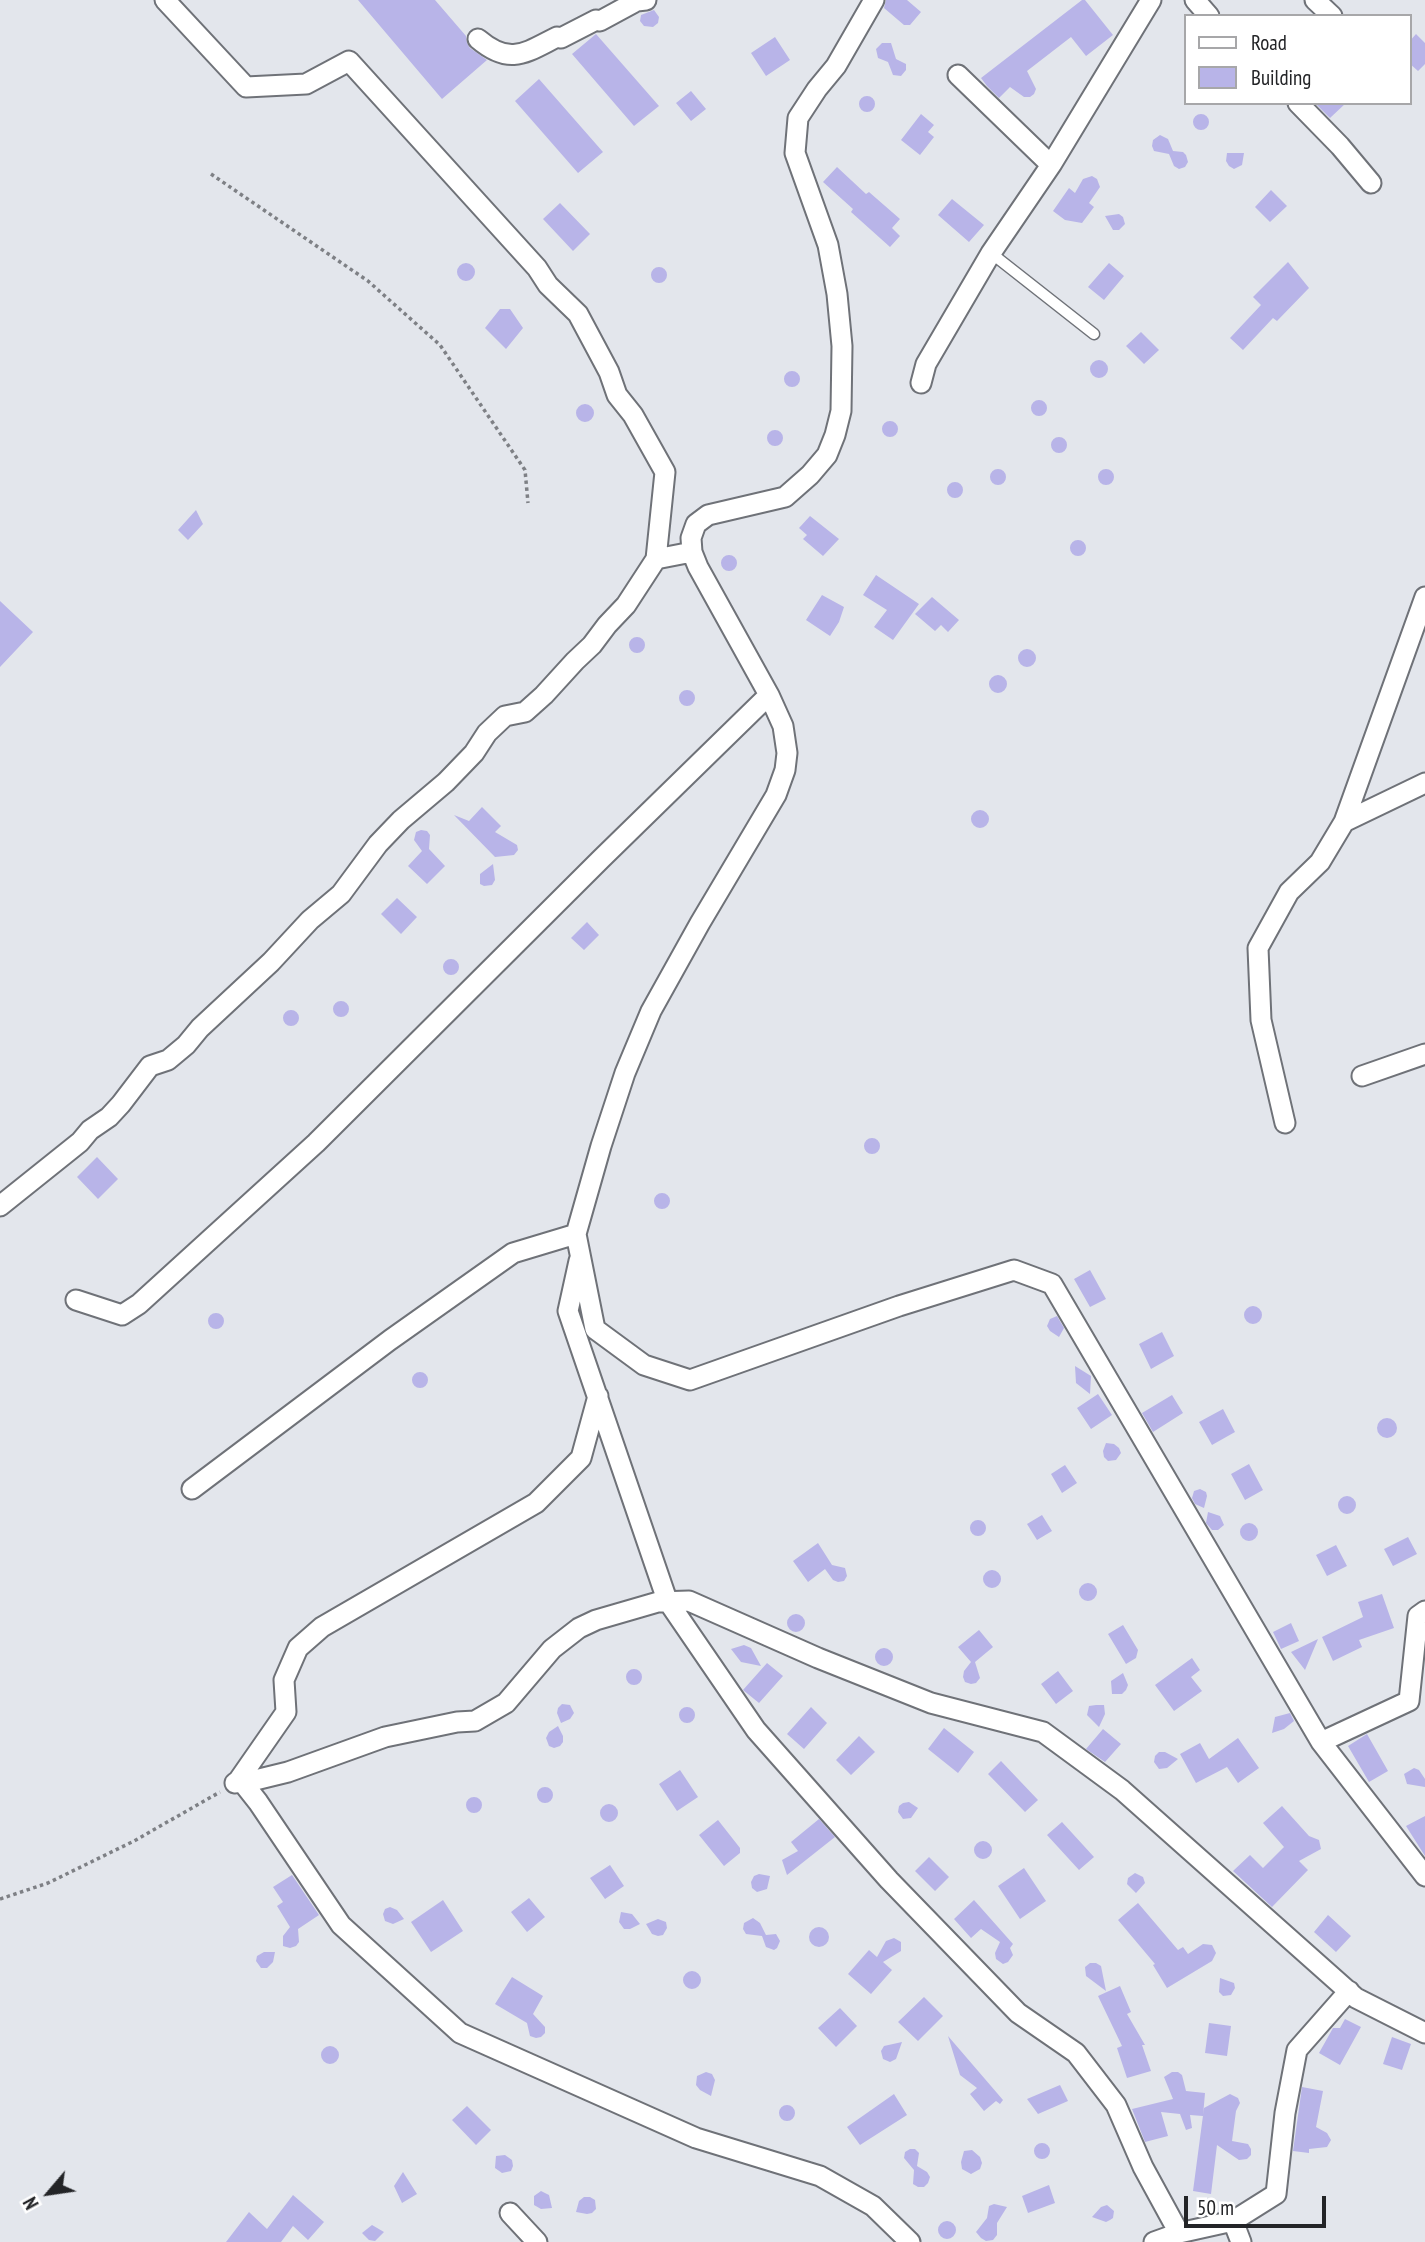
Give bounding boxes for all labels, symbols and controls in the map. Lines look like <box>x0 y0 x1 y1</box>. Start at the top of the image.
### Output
legend <box>1184 14 1411 105</box>
text: Road <box>1251 29 1287 56</box>
text: Building <box>1251 64 1311 91</box>
north arrow <box>14 2158 84 2228</box>
scale bar <box>1187 2182 1329 2226</box>
text: N <box>18 2193 44 2213</box>
text: 50 m <box>1197 2194 1234 2221</box>

